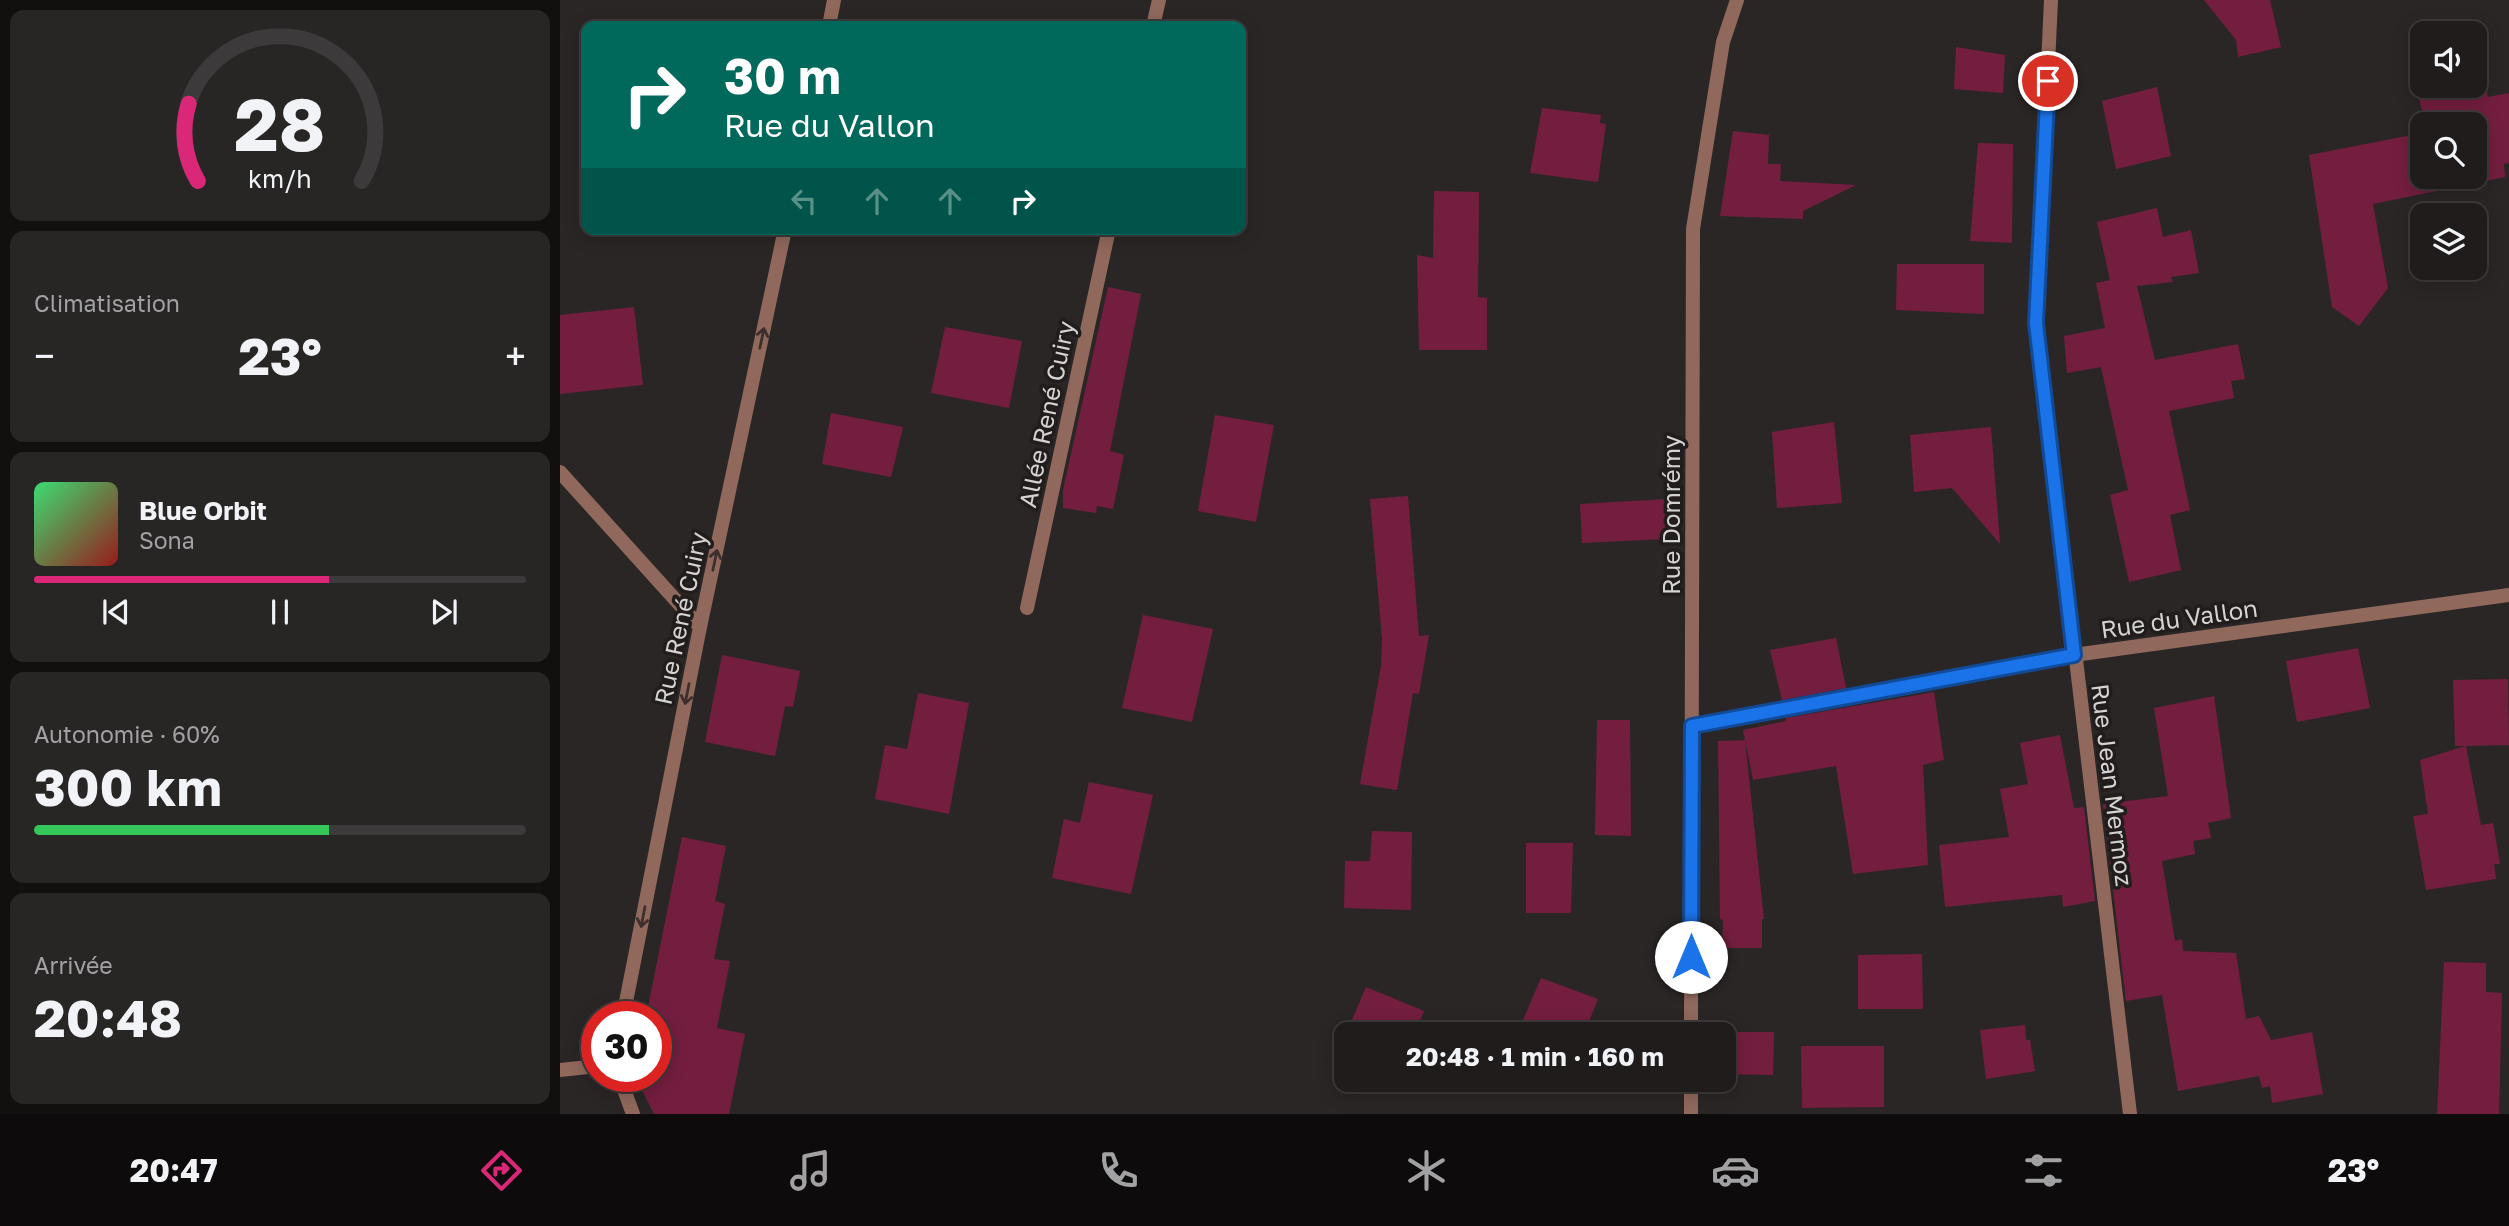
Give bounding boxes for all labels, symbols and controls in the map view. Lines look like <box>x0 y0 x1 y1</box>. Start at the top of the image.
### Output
map controls <box>2410 21 2487 280</box>
button: sound <box>2410 21 2487 98</box>
text: 30 m <box>724 46 841 105</box>
icon: right <box>609 49 700 140</box>
pin <box>2018 51 2078 111</box>
icon: arrive <box>2029 62 2067 100</box>
text: 28 <box>235 81 326 168</box>
text: Rue du Vallon <box>724 106 935 144</box>
button: search <box>2410 112 2487 189</box>
text: km/h <box>248 163 312 194</box>
icon: left <box>785 182 823 220</box>
icon: ahead <box>858 182 896 220</box>
icon: ahead <box>931 182 969 220</box>
icon: right <box>1004 182 1042 220</box>
button: layers <box>2410 203 2487 280</box>
text: Climatisation <box>34 289 180 317</box>
street label: Allée René Cuiry <box>1012 318 1080 510</box>
text: 23° <box>238 324 322 386</box>
one-way arrow <box>756 327 770 350</box>
text: − <box>34 333 55 378</box>
text: + <box>505 333 526 378</box>
street label: Rue Domrémy <box>1656 435 1685 595</box>
text: Blue Orbit <box>139 495 267 526</box>
text: Sona <box>139 526 195 554</box>
street label: Rue René Cuiry <box>648 529 712 707</box>
one-way arrow <box>708 549 722 572</box>
icon: previous <box>97 593 135 631</box>
icon: pause <box>261 593 299 631</box>
icon: next <box>425 593 463 631</box>
street label: Rue du Vallon <box>2099 593 2259 643</box>
one-way arrow <box>680 682 693 705</box>
street label: Rue Jean Mermoz <box>2086 682 2140 888</box>
text: Autonomie · 60% <box>34 720 220 748</box>
text: 300 km <box>34 755 222 817</box>
one-way arrow <box>636 905 649 928</box>
position arrow <box>1654 920 1728 994</box>
text: Arrivée <box>34 951 113 979</box>
text: 20:48 <box>34 986 182 1048</box>
speed limit sign: 30 <box>581 1001 672 1092</box>
text: 20:48 · 1 min · 160 m <box>1406 1041 1664 1072</box>
icon: directions <box>477 1146 526 1195</box>
icon: music <box>786 1146 835 1195</box>
icon: phone <box>1094 1146 1143 1195</box>
icon: climate <box>1402 1146 1451 1195</box>
icon: car <box>1711 1146 1760 1195</box>
icon: filters <box>2019 1146 2068 1195</box>
text: 20:47 <box>130 1151 218 1189</box>
text: 23° <box>2328 1151 2379 1189</box>

